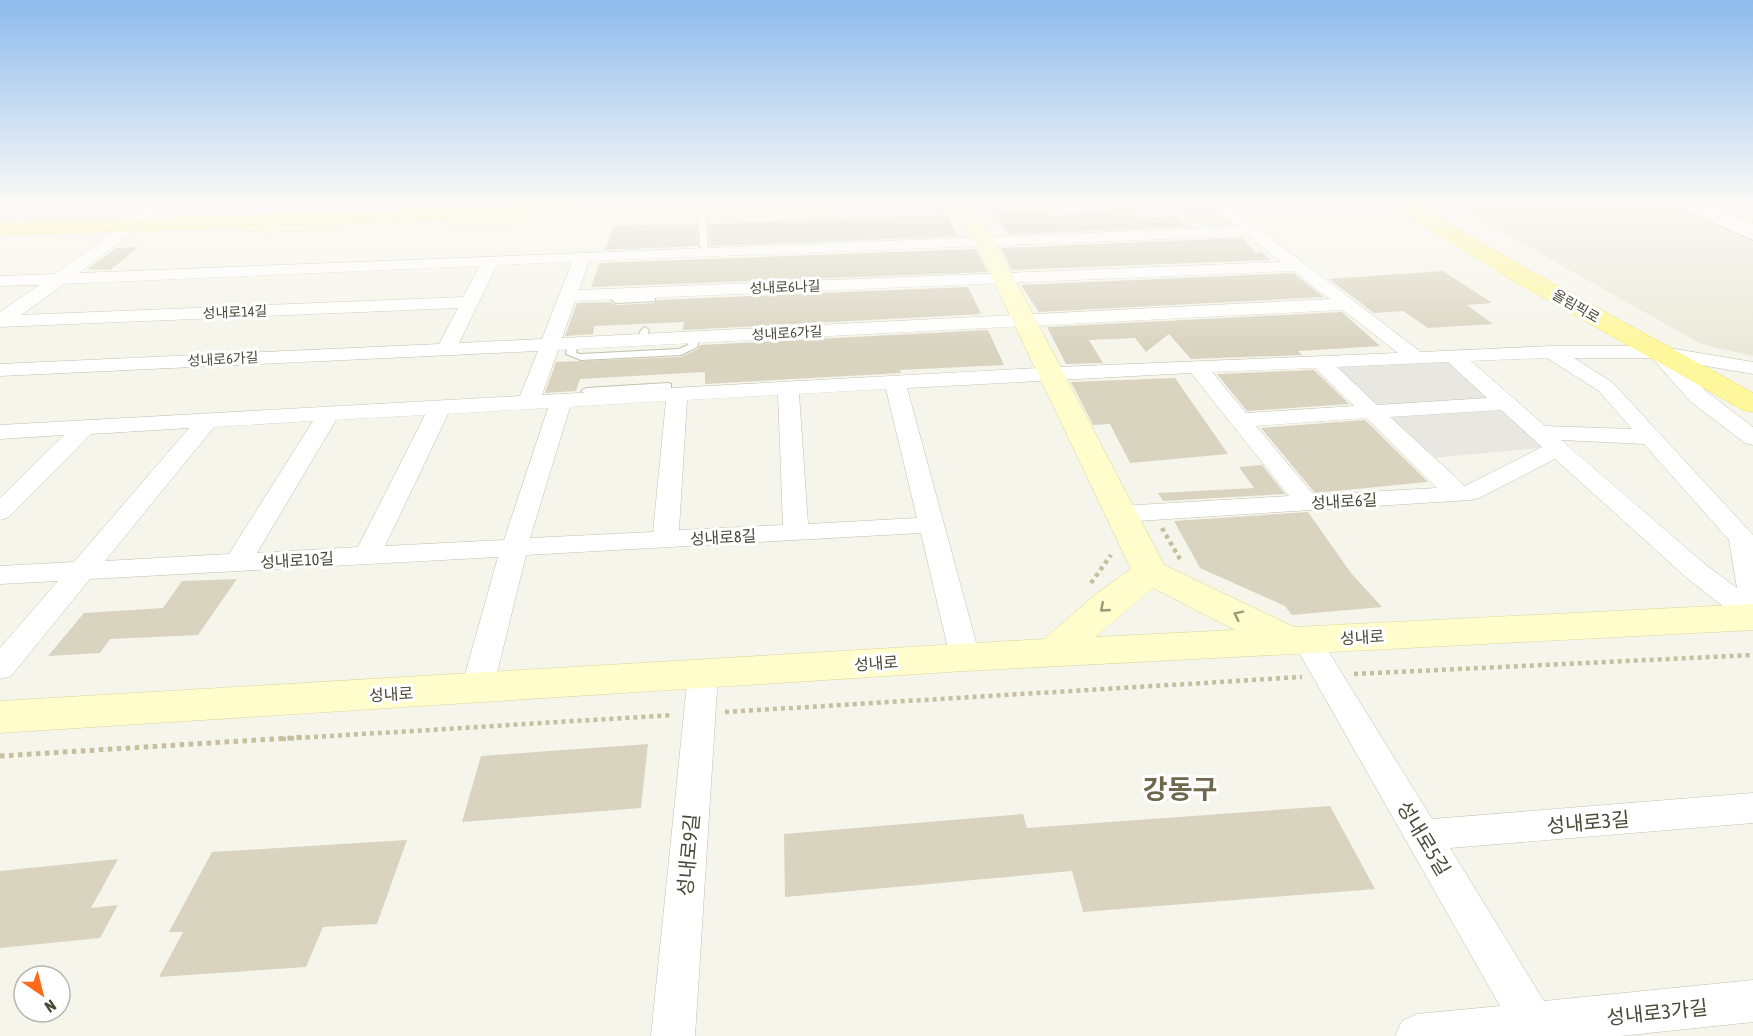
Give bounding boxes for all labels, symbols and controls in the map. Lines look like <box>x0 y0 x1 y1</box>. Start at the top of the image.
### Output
street label: 성내로6나길 <box>749 278 821 296</box>
street label: 올림픽로 <box>1550 286 1602 326</box>
street label: 성내로14길 <box>202 303 268 321</box>
street label: 성내로6가길 <box>751 323 823 343</box>
street label: 성내로6가길 <box>187 349 259 369</box>
street label: 성내로6길 <box>1310 490 1378 512</box>
street label: 성내로8길 <box>689 526 757 548</box>
street label: 성내로10길 <box>260 549 334 571</box>
one-way arrow <box>1100 601 1111 612</box>
one-way arrow <box>1233 611 1244 623</box>
street label: 성내로 <box>1339 627 1385 647</box>
street label: 성내로 <box>853 652 899 674</box>
street label: 성내로 <box>368 684 414 704</box>
district label: 강동구 <box>1143 774 1217 805</box>
street label: 성내로5길 <box>1393 797 1455 879</box>
street label: 성내로3길 <box>1546 807 1630 837</box>
street label: 성내로9길 <box>673 813 703 897</box>
north arrow <box>12 964 72 1024</box>
street label: 성내로3가길 <box>1605 995 1709 1029</box>
text: N <box>42 996 60 1016</box>

